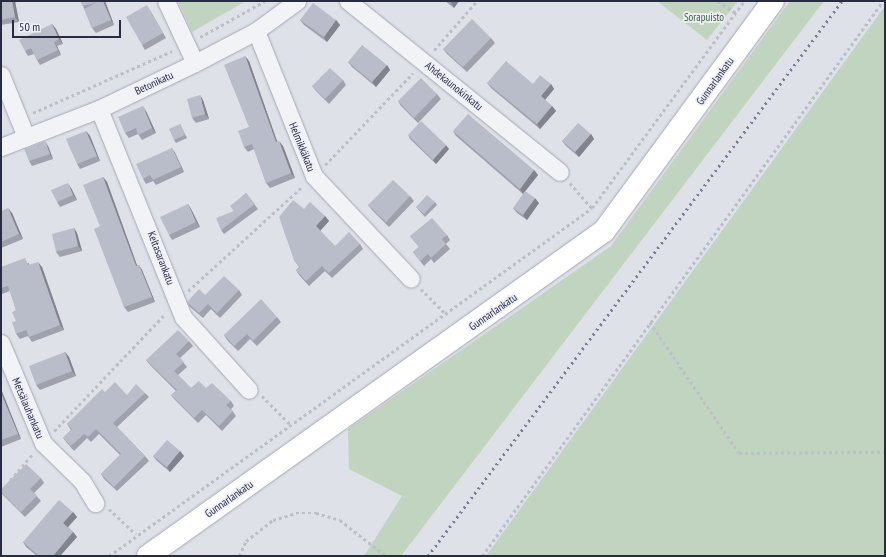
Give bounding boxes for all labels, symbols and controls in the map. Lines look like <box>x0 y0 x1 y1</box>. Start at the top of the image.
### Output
park label: Sorapuisto <box>684 10 724 24</box>
scale bar <box>14 12 123 38</box>
text: 50 m <box>19 19 40 34</box>
street label: Gunnarlankatu <box>693 55 737 107</box>
street label: Ahdekaunokinkatu <box>423 59 485 113</box>
street label: Betonikatu <box>133 68 175 98</box>
street label: Helmikkäkatu <box>286 120 318 174</box>
street label: Keltasarankatu <box>145 229 177 287</box>
street label: Gunnarlankatu <box>466 291 520 333</box>
street label: Metsälauhankatu <box>9 376 47 440</box>
street label: Gunnarlankatu <box>202 478 256 520</box>

